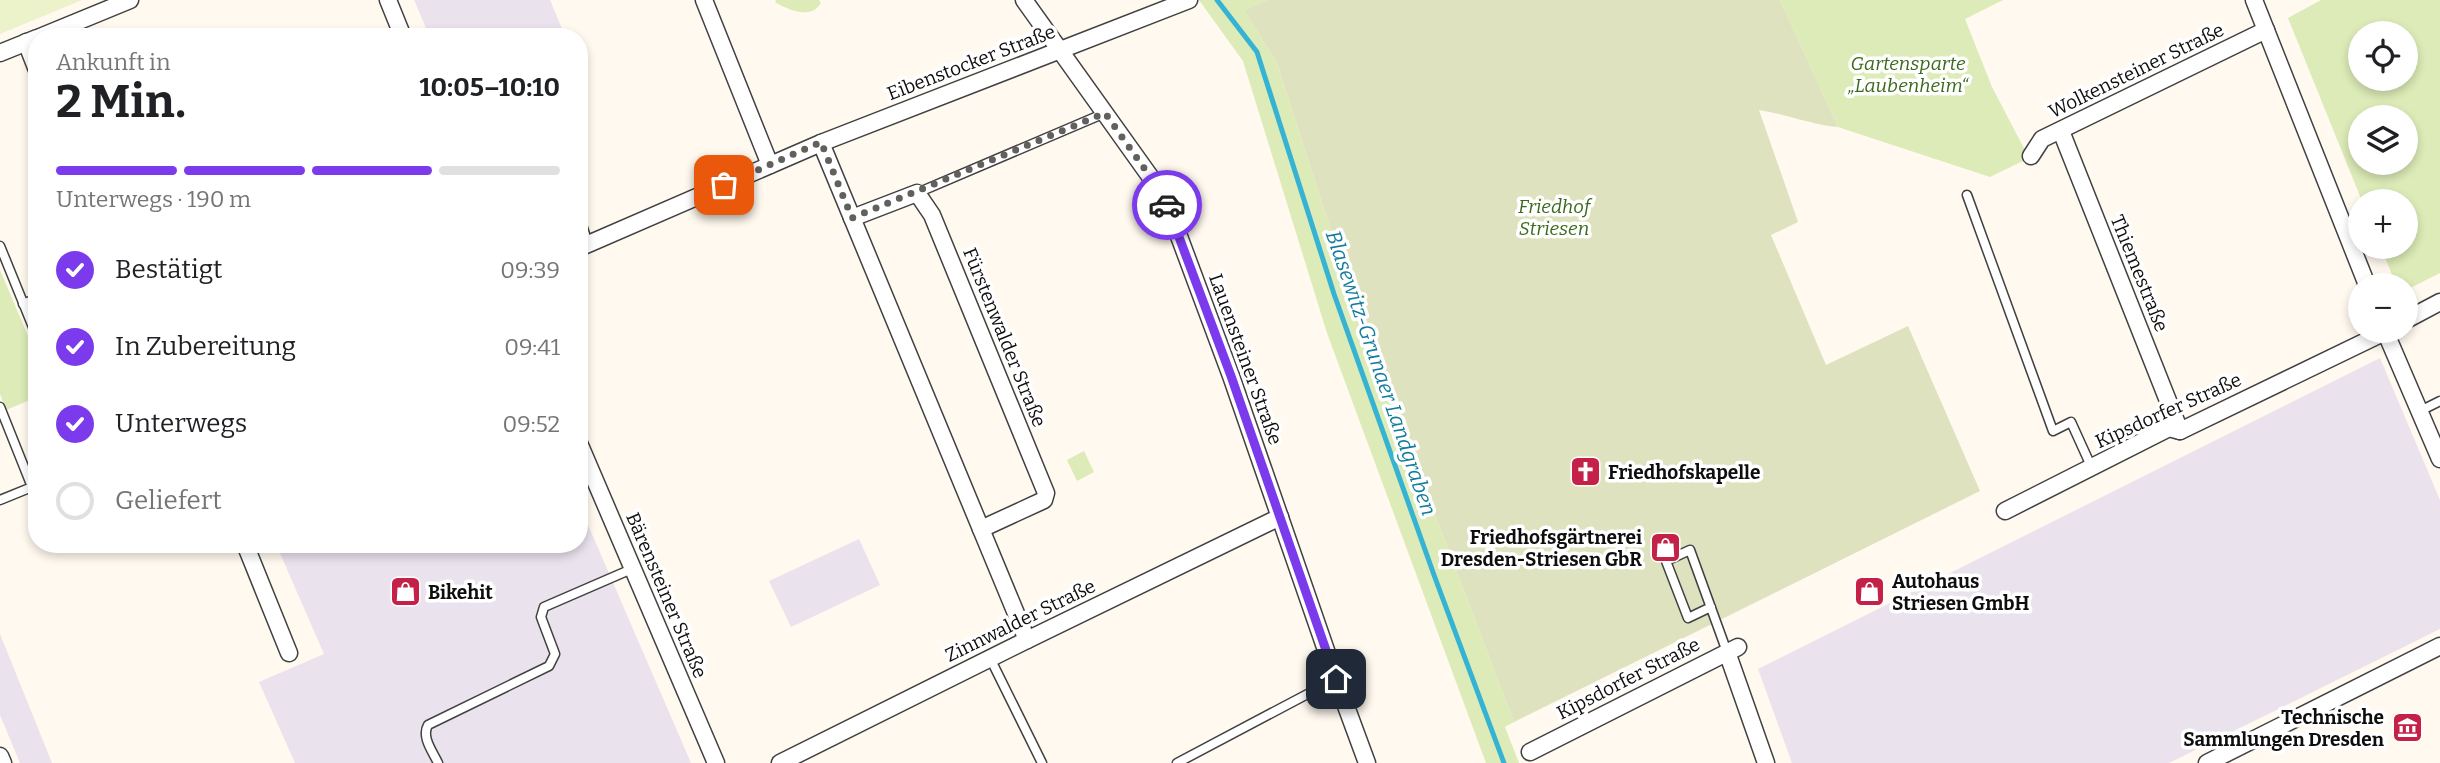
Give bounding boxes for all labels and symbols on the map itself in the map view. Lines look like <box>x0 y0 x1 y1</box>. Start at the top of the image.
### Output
street label: Wolkensteiner Straße <box>2045 18 2228 123</box>
street label: Eibenstocker Straße <box>884 20 1058 105</box>
park label: Gartensparte „Laubenheim“ <box>1847 52 1969 97</box>
pin <box>694 155 754 215</box>
courier <box>1132 170 1202 240</box>
park label: Friedhof Striesen <box>1518 195 1593 240</box>
street label: Thiemestraße <box>2106 211 2173 335</box>
water label: Blasewitz‐Grunaer Landgraben <box>1320 227 1442 519</box>
street label: Fürstenwalder Straße <box>958 244 1051 430</box>
street label: Lauensteiner Straße <box>1204 271 1287 448</box>
street label: Kipsdorfer Straße <box>2092 368 2245 453</box>
church icon: Friedhofskapelle <box>1568 455 1602 489</box>
place label: Friedhofskapelle <box>1608 461 1760 484</box>
street label: Bärensteiner Straße <box>621 509 712 682</box>
place label: Friedhofsgärtnerei Dresden-Striesen GbR <box>1441 526 1642 571</box>
shop icon: Friedhofsgärtnerei Dresden-Striesen GbR <box>1648 531 1682 565</box>
place label: Autohaus Striesen GmbH <box>1892 570 2029 615</box>
street label: Zinnwalder Straße <box>941 574 1099 667</box>
shop icon: Bikehit <box>388 575 422 609</box>
shop icon: Autohaus Striesen GmbH <box>1852 575 1886 609</box>
place label: Bikehit <box>428 581 493 604</box>
street label: Kipsdorfer Straße <box>1553 632 1704 724</box>
pin <box>1306 649 1366 709</box>
place label: Technische Sammlungen Dresden <box>2183 706 2385 751</box>
museum icon: Technische Sammlungen Dresden <box>2390 711 2424 745</box>

